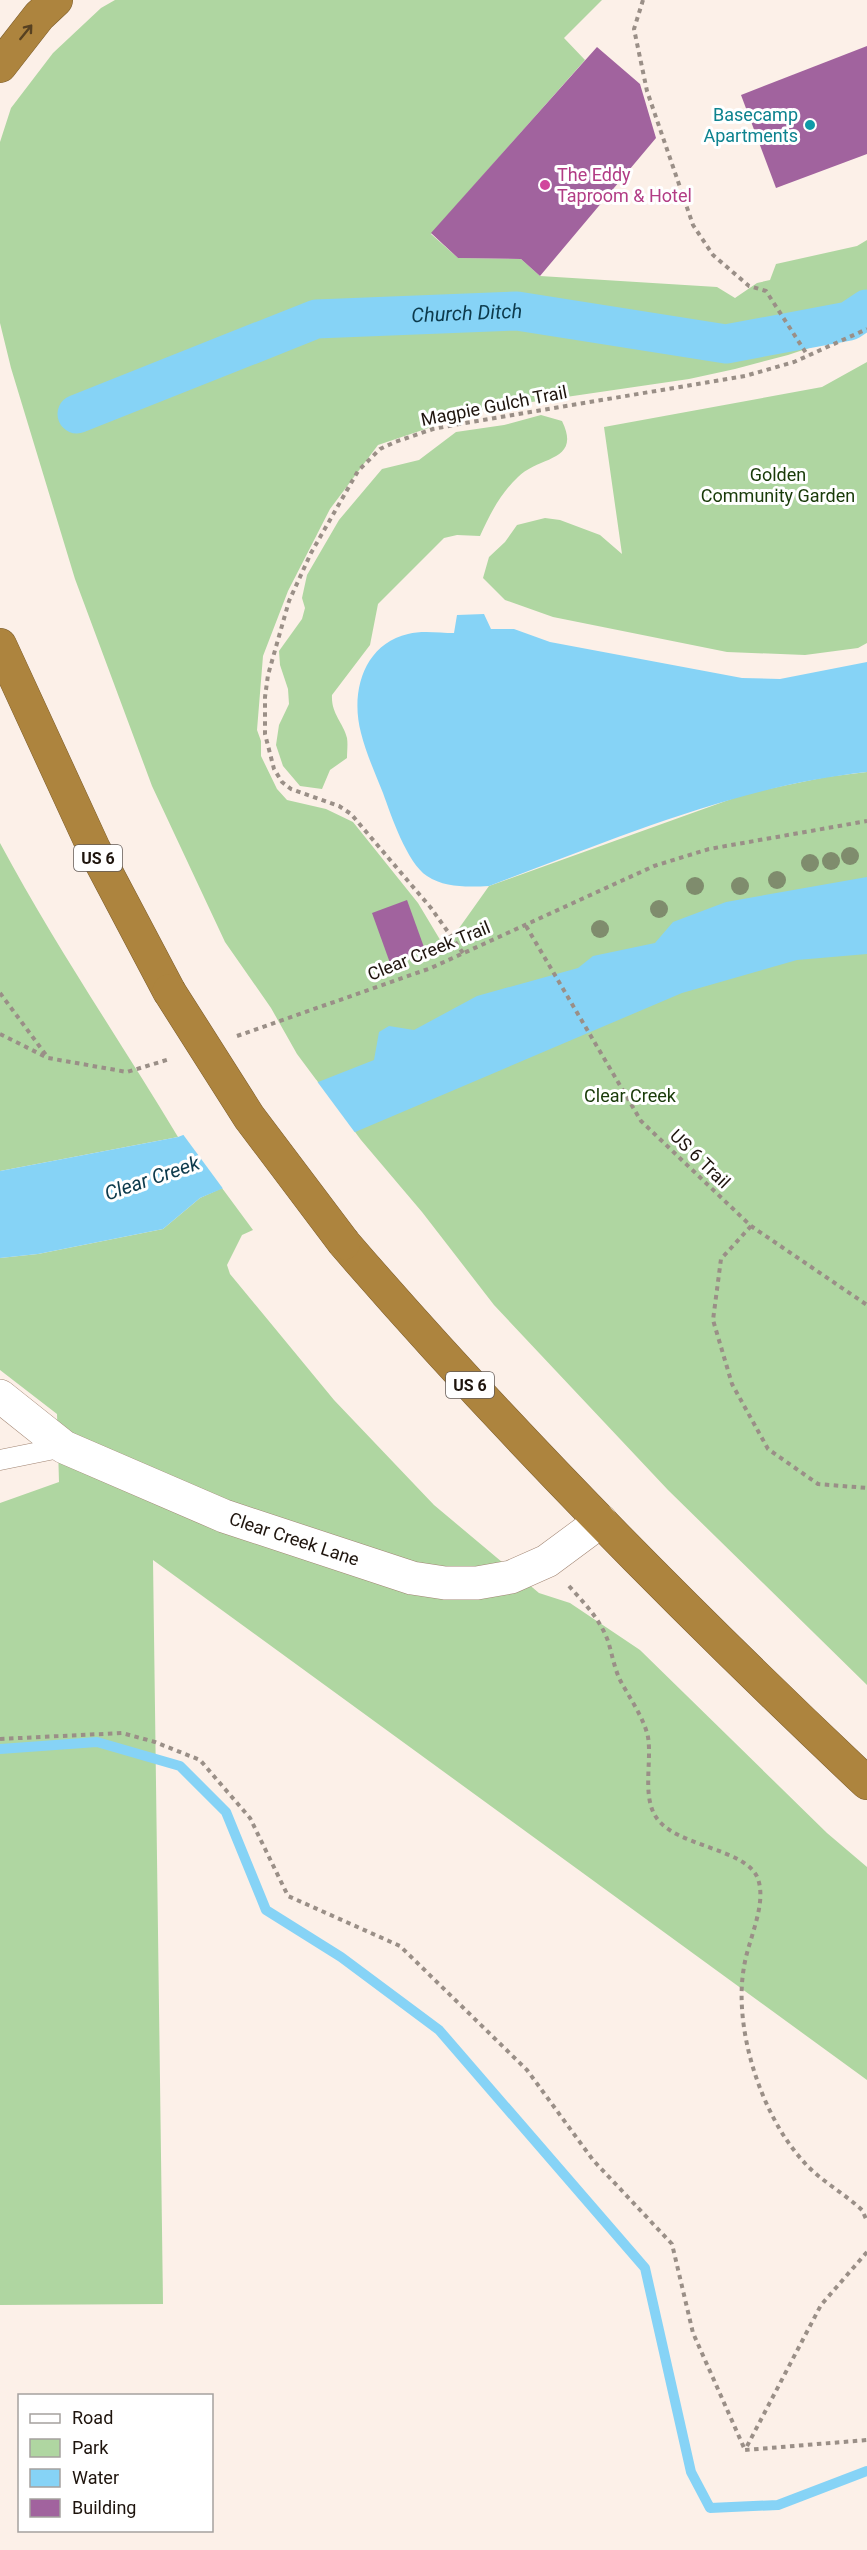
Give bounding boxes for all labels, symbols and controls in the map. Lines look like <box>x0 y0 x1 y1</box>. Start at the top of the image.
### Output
one-way arrow <box>20 24 33 40</box>
place label: Basecamp Apartments <box>703 104 798 146</box>
marker: Basecamp Apartments <box>803 118 817 132</box>
place label: The Eddy Taproom & Hotel <box>557 164 692 206</box>
marker: The Eddy Taproom & Hotel <box>538 178 552 192</box>
water label: Church Ditch <box>411 299 523 327</box>
street label: Magpie Gulch Trail <box>419 381 569 430</box>
park label: Golden Community Garden <box>701 464 855 506</box>
road number: US 6 <box>74 845 122 871</box>
street label: Clear Creek Trail <box>364 916 493 985</box>
park label: Clear Creek <box>584 1085 677 1106</box>
street label: US 6 Trail <box>666 1125 735 1192</box>
water label: Clear Creek <box>101 1150 204 1205</box>
road number: US 6 <box>446 1372 494 1398</box>
street label: Clear Creek Lane <box>227 1508 362 1570</box>
legend <box>18 2394 213 2532</box>
text: Road <box>72 2407 113 2428</box>
text: Park <box>72 2437 109 2458</box>
text: Water <box>72 2467 119 2488</box>
text: Building <box>72 2497 136 2518</box>

